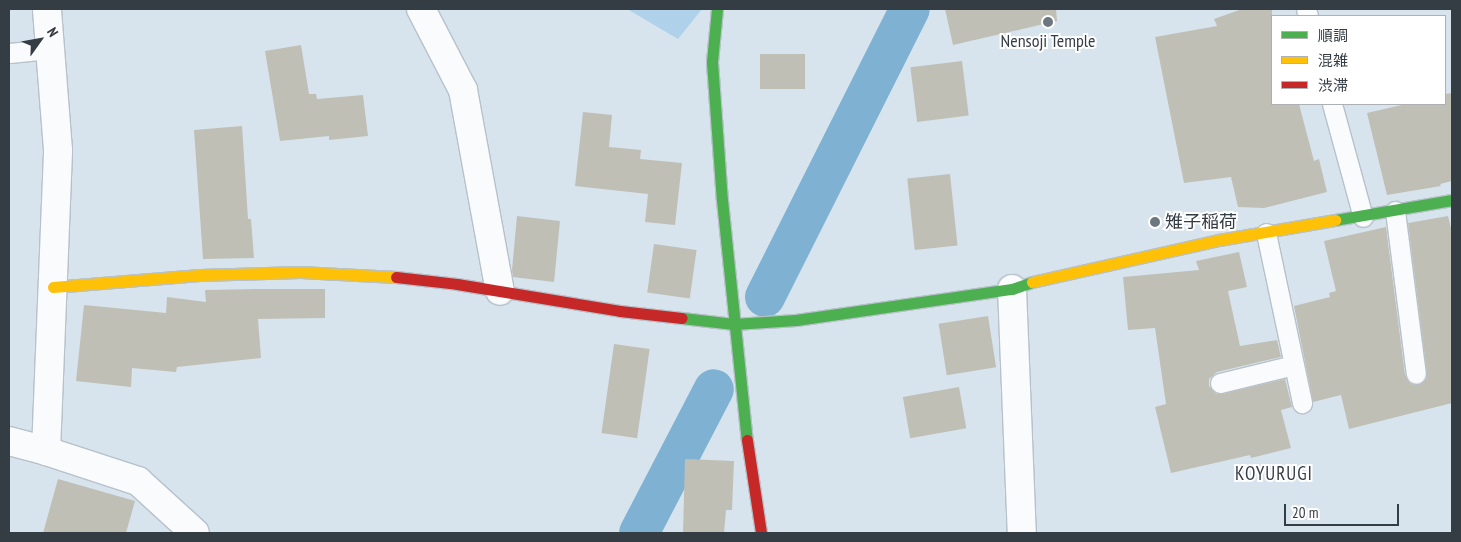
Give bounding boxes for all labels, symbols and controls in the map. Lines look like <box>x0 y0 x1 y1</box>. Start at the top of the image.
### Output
north arrow <box>15 15 65 65</box>
legend <box>1271 15 1446 105</box>
marker: Nensoji Temple <box>1042 16 1054 28</box>
text: N <box>43 24 62 40</box>
text: 順調 <box>1318 26 1348 45</box>
place label: Nensoji Temple <box>1000 30 1096 52</box>
text: 混雑 <box>1318 51 1348 70</box>
text: 渋滞 <box>1318 76 1348 95</box>
place label: 雉子稲荷 <box>1165 211 1237 233</box>
marker: 雉子稲荷 <box>1149 216 1161 228</box>
district label: KOYURUGI <box>1234 463 1314 485</box>
scale bar <box>1286 494 1401 526</box>
text: 20 m <box>1292 503 1318 522</box>

